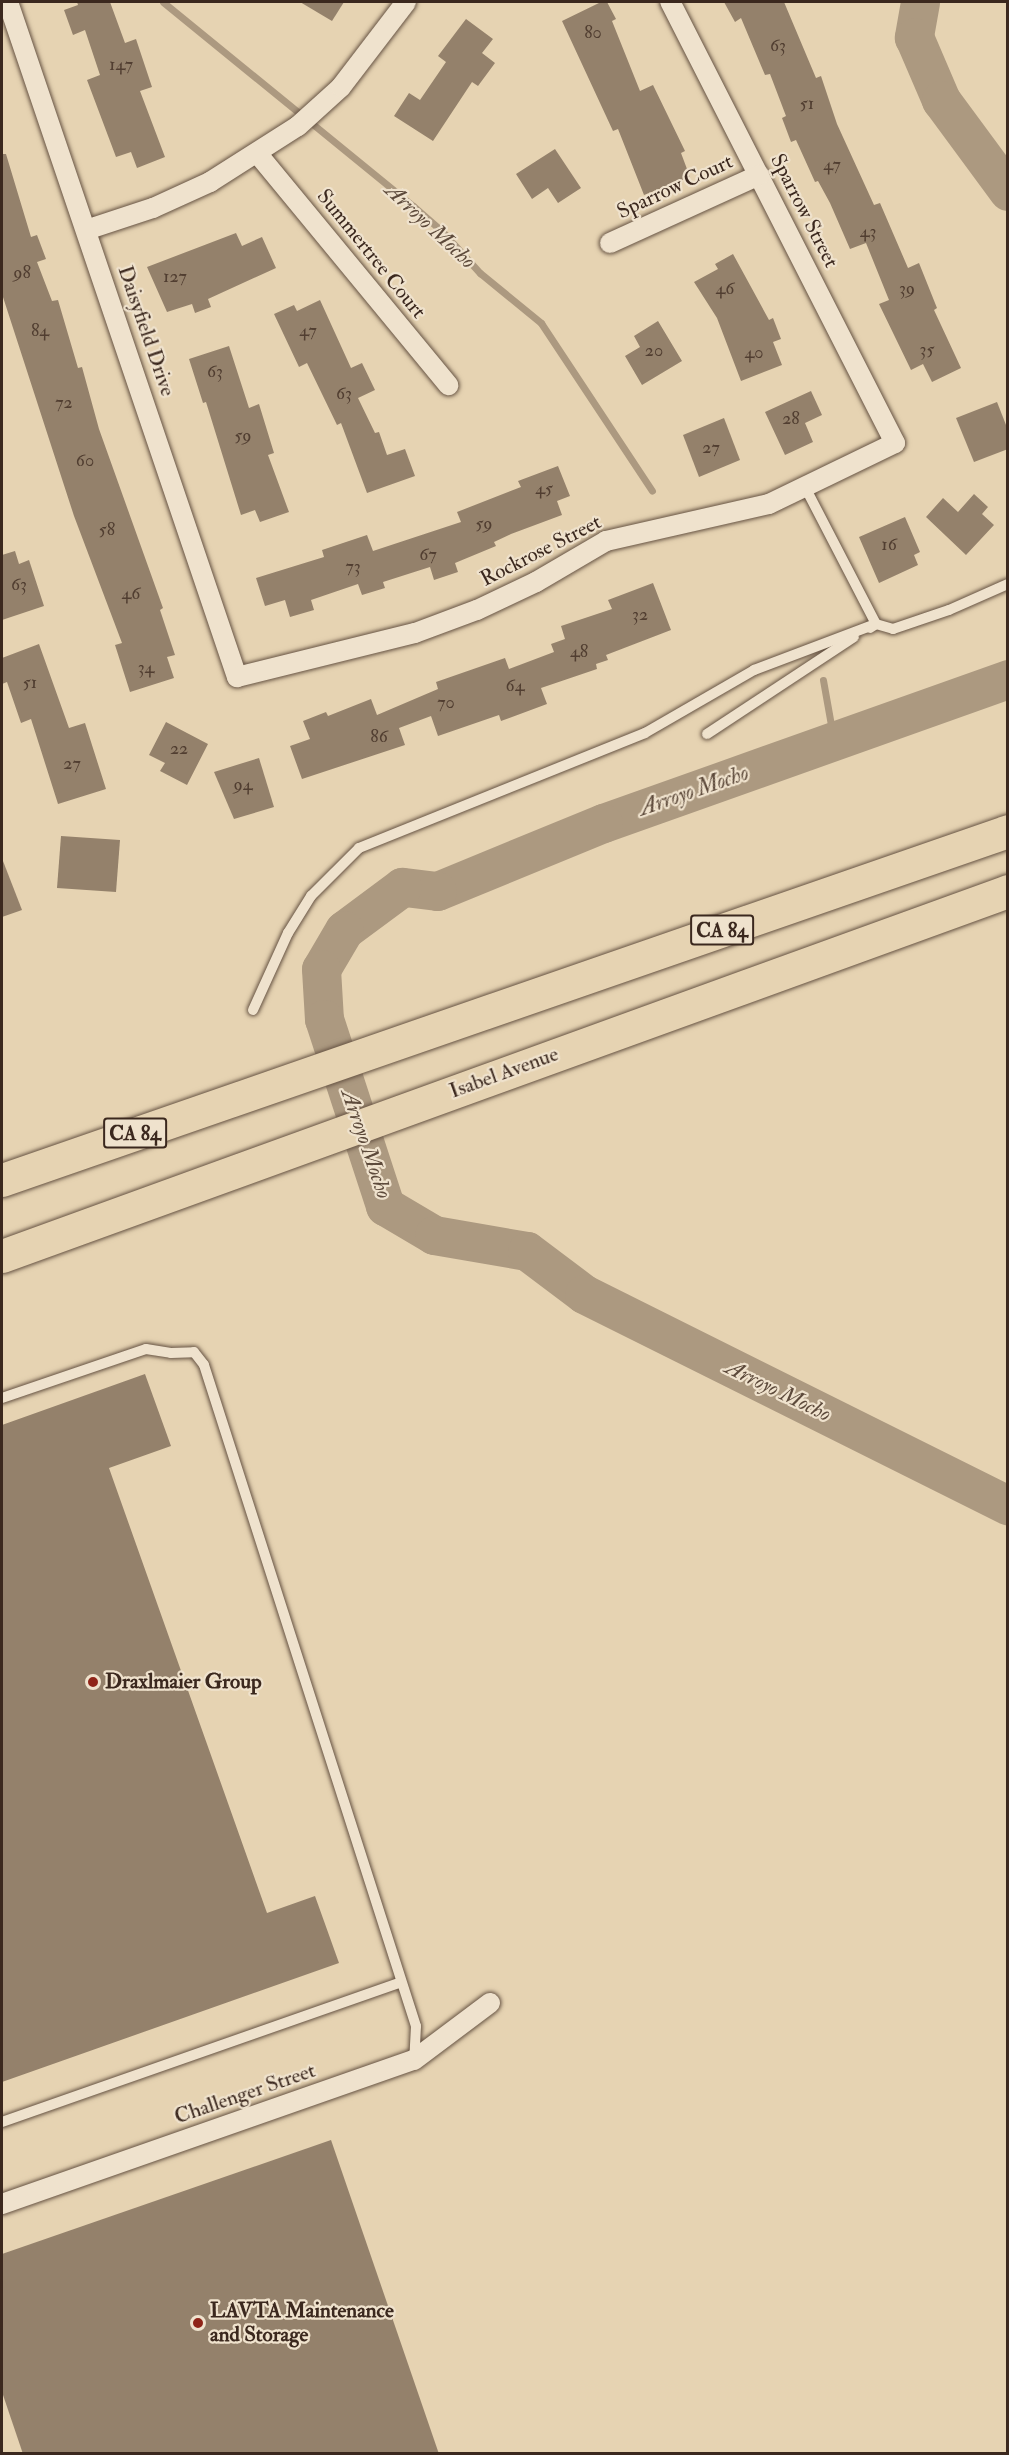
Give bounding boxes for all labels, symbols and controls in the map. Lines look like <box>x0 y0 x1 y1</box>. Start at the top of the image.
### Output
house number: 80 <box>584 22 602 44</box>
house number: 63 <box>770 35 786 57</box>
house number: 147 <box>109 54 133 76</box>
house number: 51 <box>800 93 814 115</box>
street label: Sparrow Court <box>613 149 737 225</box>
street label: Sparrow Street <box>765 150 843 272</box>
house number: 47 <box>823 154 841 176</box>
water label: Arroyo Mocho <box>379 177 481 275</box>
street label: Summertree Court <box>311 184 431 324</box>
house number: 43 <box>860 221 876 243</box>
house number: 98 <box>13 262 31 284</box>
street label: Daisyfield Drive <box>112 262 180 400</box>
house number: 127 <box>163 266 187 288</box>
house number: 46 <box>716 278 734 300</box>
house number: 39 <box>899 278 915 300</box>
house number: 84 <box>31 320 49 342</box>
house number: 47 <box>299 320 317 342</box>
house number: 35 <box>920 339 934 361</box>
house number: 20 <box>645 340 663 362</box>
house number: 40 <box>745 342 763 364</box>
house number: 63 <box>207 361 223 383</box>
house number: 63 <box>336 383 352 405</box>
house number: 72 <box>55 392 73 414</box>
house number: 28 <box>782 408 800 430</box>
house number: 59 <box>234 425 252 447</box>
house number: 27 <box>702 437 720 459</box>
house number: 60 <box>76 450 94 472</box>
house number: 45 <box>535 478 553 500</box>
street label: Rockrose Street <box>476 510 606 592</box>
house number: 59 <box>475 513 493 535</box>
house number: 58 <box>99 519 115 541</box>
house number: 16 <box>881 534 897 556</box>
house number: 67 <box>419 544 437 566</box>
house number: 73 <box>345 556 361 578</box>
house number: 63 <box>11 574 27 596</box>
house number: 46 <box>122 583 140 605</box>
house number: 32 <box>632 604 648 626</box>
house number: 48 <box>570 641 588 663</box>
house number: 34 <box>138 657 154 679</box>
house number: 51 <box>23 672 37 694</box>
house number: 64 <box>506 675 524 697</box>
house number: 70 <box>437 692 455 714</box>
house number: 86 <box>370 726 388 748</box>
house number: 22 <box>170 738 188 760</box>
house number: 27 <box>63 753 81 775</box>
water label: Arroyo Mocho <box>636 760 752 822</box>
house number: 94 <box>234 774 252 796</box>
road number: CA 84 <box>689 913 755 947</box>
street label: Isabel Avenue <box>446 1042 562 1104</box>
water label: Arroyo Mocho <box>335 1086 397 1202</box>
road number: CA 84 <box>102 1116 168 1150</box>
water label: Arroyo Mocho <box>721 1354 835 1428</box>
place label: Draxlmaier Group <box>105 1669 262 1695</box>
marker: Draxlmaier Group <box>86 1675 100 1689</box>
street label: Challenger Street <box>171 2058 319 2130</box>
place label: LAVTA Maintenance and Storage <box>210 2298 394 2348</box>
marker: LAVTA Maintenance and Storage <box>191 2316 205 2330</box>

